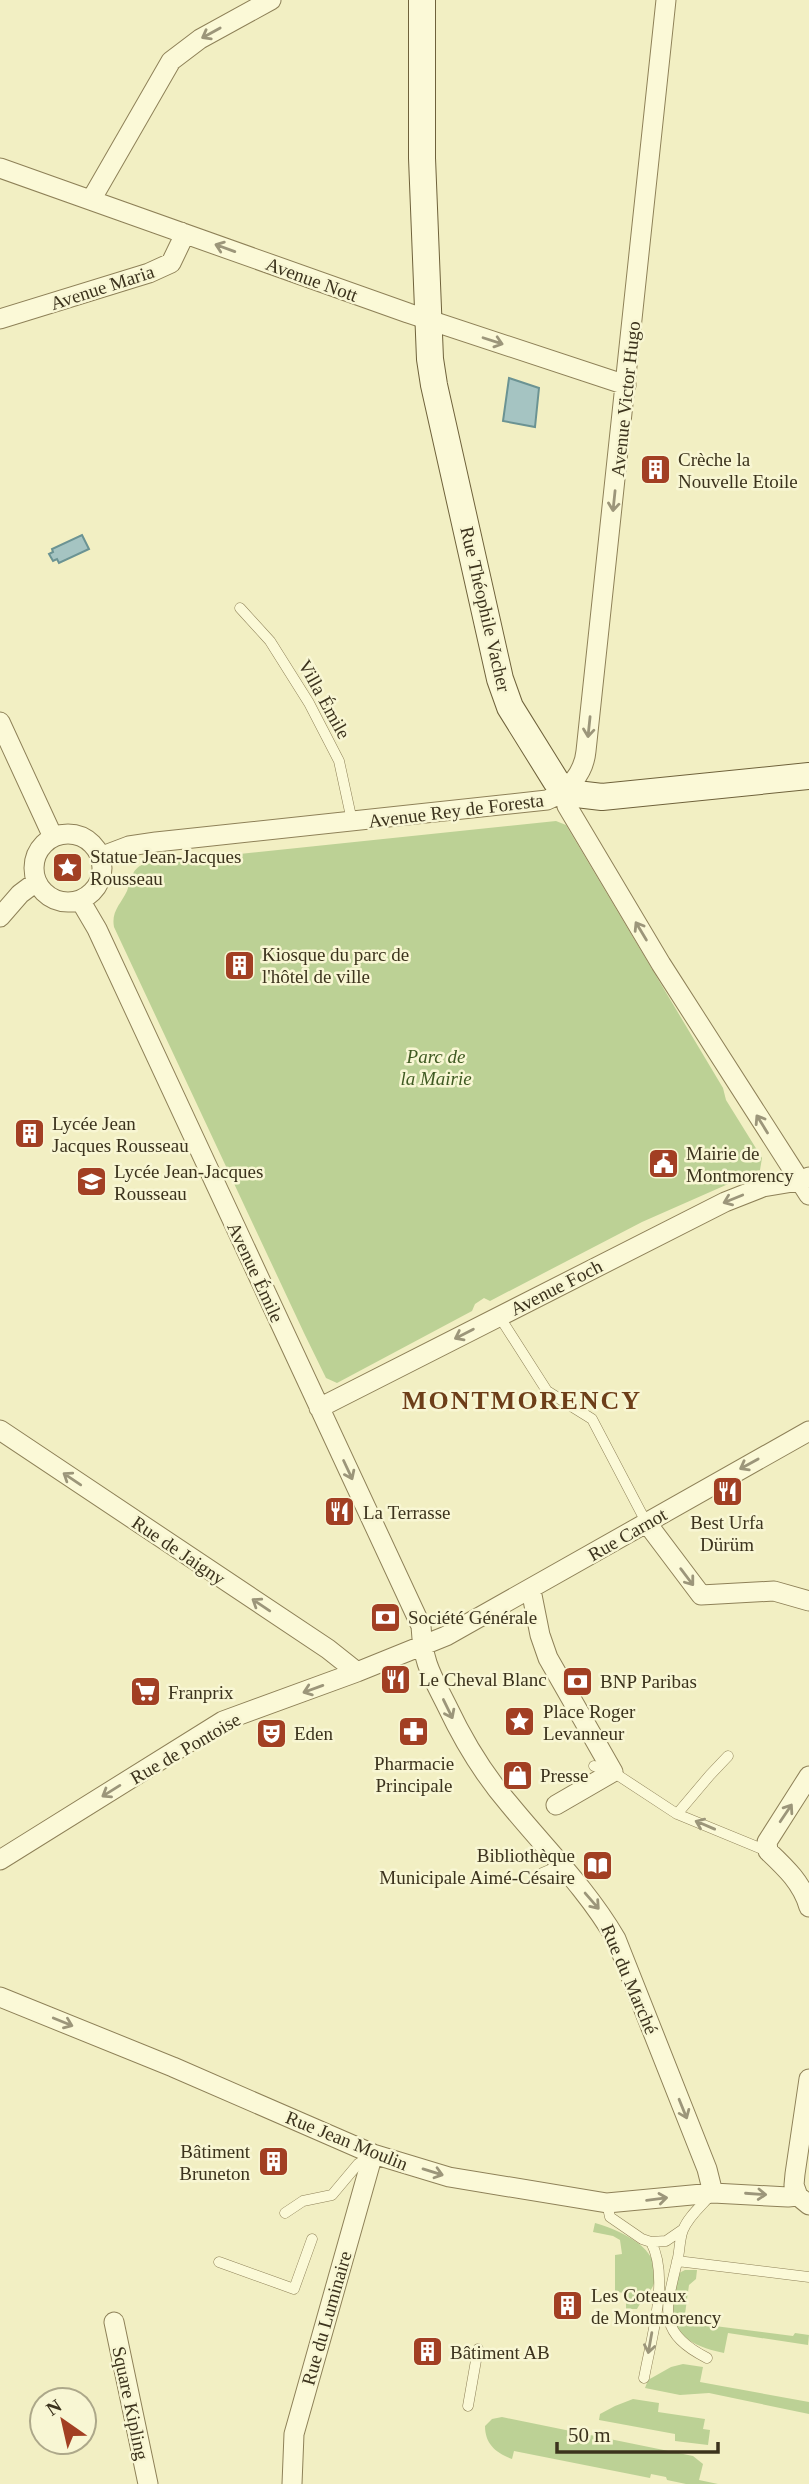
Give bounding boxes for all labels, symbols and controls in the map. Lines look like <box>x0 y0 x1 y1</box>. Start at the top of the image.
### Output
one-way arrow <box>201 27 222 40</box>
one-way arrow <box>214 241 236 254</box>
street label: Avenue Nott <box>263 253 361 306</box>
street label: Avenue Maria <box>48 261 157 314</box>
street label: Avenue Victor Hugo <box>607 320 644 478</box>
one-way arrow <box>481 335 503 348</box>
place label: Crèche la Nouvelle Etoile <box>678 449 798 492</box>
building icon: Crèche la Nouvelle Etoile <box>638 453 672 487</box>
one-way arrow <box>607 489 620 512</box>
street label: Rue Théophile Vacher <box>456 524 515 695</box>
street label: Villa Émile <box>294 656 355 742</box>
one-way arrow <box>582 716 595 738</box>
street label: Avenue Rey de Foresta <box>367 789 545 832</box>
place label: Statue Jean-Jacques Rousseau <box>90 846 241 889</box>
place icon: Statue Jean-Jacques Rousseau <box>50 850 84 884</box>
one-way arrow <box>634 921 648 941</box>
place label: Kiosque du parc de l'hôtel de ville <box>262 944 409 987</box>
building icon: Kiosque du parc de l'hôtel de ville <box>222 948 256 982</box>
park label: Parc de la Mairie <box>400 1046 472 1089</box>
place label: Lycée Jean Jacques Rousseau <box>52 1113 189 1156</box>
one-way arrow <box>755 1114 769 1134</box>
building icon: Lycée Jean Jacques Rousseau <box>12 1117 46 1151</box>
place label: Mairie de Montmorency <box>686 1143 794 1186</box>
public building icon: Mairie de Montmorency <box>646 1147 680 1181</box>
place label: Lycée Jean-Jacques Rousseau <box>114 1161 263 1204</box>
school or university icon: Lycée Jean-Jacques Rousseau <box>74 1165 108 1199</box>
one-way arrow <box>723 1194 744 1207</box>
street label: Avenue Émile <box>223 1219 288 1326</box>
street label: Avenue Foch <box>507 1255 606 1320</box>
one-way arrow <box>454 1328 475 1341</box>
district label: MONTMORENCY <box>402 1386 642 1415</box>
one-way arrow <box>740 1457 760 1471</box>
one-way arrow <box>342 1459 355 1480</box>
one-way arrow <box>63 1471 82 1486</box>
restaurant icon: Best Urfa Dürüm <box>710 1474 744 1508</box>
restaurant icon: La Terrasse <box>323 1495 357 1529</box>
place label: La Terrasse <box>363 1502 450 1523</box>
street label: Rue Carnot <box>584 1503 671 1565</box>
street label: Rue de Jaigny <box>128 1512 230 1589</box>
place label: Best Urfa Dürüm <box>690 1512 764 1555</box>
one-way arrow <box>680 1567 695 1585</box>
one-way arrow <box>252 1598 271 1612</box>
bank icon: Société Générale <box>368 1600 402 1634</box>
place label: Société Générale <box>408 1607 537 1628</box>
restaurant icon: Le Cheval Blanc <box>379 1662 413 1696</box>
bank icon: BNP Paribas <box>560 1664 594 1698</box>
place label: Le Cheval Blanc <box>419 1669 547 1690</box>
place label: BNP Paribas <box>600 1671 697 1692</box>
supermarket icon: Franprix <box>128 1675 162 1709</box>
place label: Franprix <box>168 1682 234 1703</box>
one-way arrow <box>302 1683 324 1696</box>
one-way arrow <box>442 1698 455 1719</box>
place label: Place Roger Levanneur <box>543 1701 636 1744</box>
place icon: Place Roger Levanneur <box>503 1705 537 1739</box>
street label: Rue de Pontoise <box>127 1708 244 1788</box>
pharmacy icon: Pharmacie Principale <box>397 1715 431 1749</box>
theatre icon: Eden <box>254 1716 288 1750</box>
place label: Eden <box>294 1723 334 1744</box>
place label: Pharmacie Principale <box>374 1753 454 1796</box>
shop icon: Presse <box>500 1758 534 1792</box>
place label: Presse <box>540 1765 589 1786</box>
one-way arrow <box>101 1784 121 1798</box>
one-way arrow <box>778 1804 793 1823</box>
one-way arrow <box>694 1818 716 1831</box>
place label: Bibliothèque Municipale Aimé-Césaire <box>379 1845 575 1888</box>
library icon: Bibliothèque Municipale Aimé-Césaire <box>581 1849 615 1883</box>
one-way arrow <box>584 1892 600 1910</box>
street label: Rue du Marché <box>597 1921 662 2037</box>
one-way arrow <box>52 2017 74 2030</box>
one-way arrow <box>678 2097 691 2119</box>
street label: Rue Jean Moulin <box>283 2106 411 2175</box>
place label: Bâtiment Bruneton <box>179 2141 251 2184</box>
building icon: Bâtiment Bruneton <box>256 2145 290 2179</box>
one-way arrow <box>421 2167 443 2179</box>
one-way arrow <box>744 2188 767 2201</box>
one-way arrow <box>645 2193 668 2206</box>
street label: Rue du Luminaire <box>297 2249 356 2387</box>
place label: Les Coteaux de Montmorency <box>591 2285 722 2328</box>
building icon: Les Coteaux de Montmorency <box>551 2289 585 2323</box>
one-way arrow <box>643 2331 656 2354</box>
building icon: Bâtiment AB <box>410 2335 444 2369</box>
place label: Bâtiment AB <box>450 2342 550 2363</box>
street label: Square Kipling <box>108 2344 153 2462</box>
north arrow <box>28 2386 98 2456</box>
text: N <box>42 2395 66 2420</box>
scale bar <box>557 2410 718 2454</box>
text: 50 m <box>568 2423 611 2447</box>

